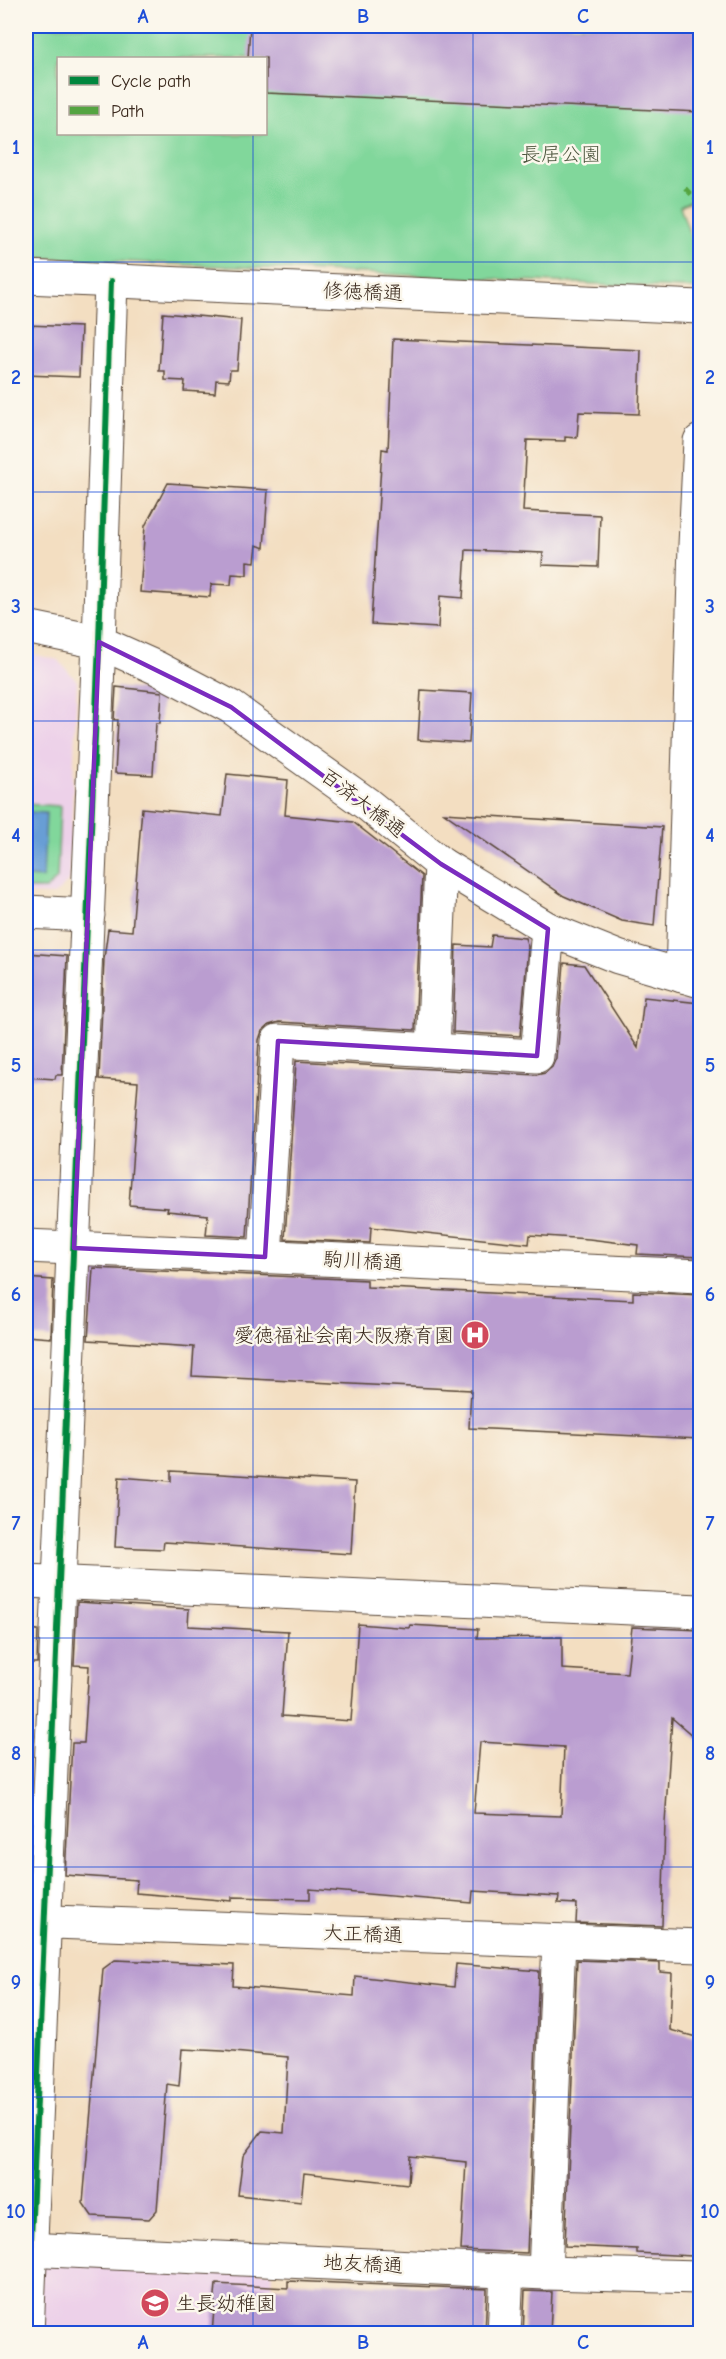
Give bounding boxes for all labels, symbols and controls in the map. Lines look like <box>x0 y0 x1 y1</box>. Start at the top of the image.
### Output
text: A <box>137 5 149 28</box>
text: B <box>357 5 369 28</box>
text: C <box>577 5 589 28</box>
legend <box>57 57 267 135</box>
text: Cycle path <box>111 71 191 92</box>
text: Path <box>111 101 144 122</box>
text: 1 <box>12 136 20 159</box>
text: 1 <box>706 136 714 159</box>
park label: 長居公園 <box>521 143 601 166</box>
street label: 修徳橋通 <box>323 279 403 305</box>
text: 2 <box>11 366 21 389</box>
text: 2 <box>705 366 715 389</box>
text: 3 <box>11 595 21 618</box>
text: 3 <box>705 595 715 618</box>
street label: 百済大橋通 <box>316 764 410 842</box>
text: 4 <box>11 824 21 847</box>
text: 4 <box>705 824 715 847</box>
text: 5 <box>11 1054 21 1077</box>
text: 5 <box>705 1054 715 1077</box>
street label: 駒川橋通 <box>322 1247 404 1275</box>
text: 6 <box>11 1283 21 1306</box>
text: 6 <box>705 1283 715 1306</box>
hospital icon: 愛徳福祉会南大阪療育園 <box>459 1319 491 1351</box>
place label: 愛徳福祉会南大阪療育園 <box>234 1324 454 1347</box>
text: 7 <box>12 1512 21 1535</box>
text: 7 <box>706 1512 715 1535</box>
text: 8 <box>11 1742 21 1765</box>
text: 8 <box>705 1742 715 1765</box>
street label: 大正橋通 <box>323 1921 403 1947</box>
text: 9 <box>11 1971 21 1994</box>
text: 9 <box>705 1971 715 1994</box>
text: 10 <box>6 2200 26 2223</box>
text: 10 <box>700 2200 720 2223</box>
street label: 地友橋通 <box>322 2250 404 2278</box>
school or university icon: 生長幼稚園 <box>139 2287 171 2319</box>
place label: 生長幼稚園 <box>176 2292 276 2315</box>
text: A <box>137 2331 149 2354</box>
text: B <box>357 2331 369 2354</box>
text: C <box>577 2331 589 2354</box>

